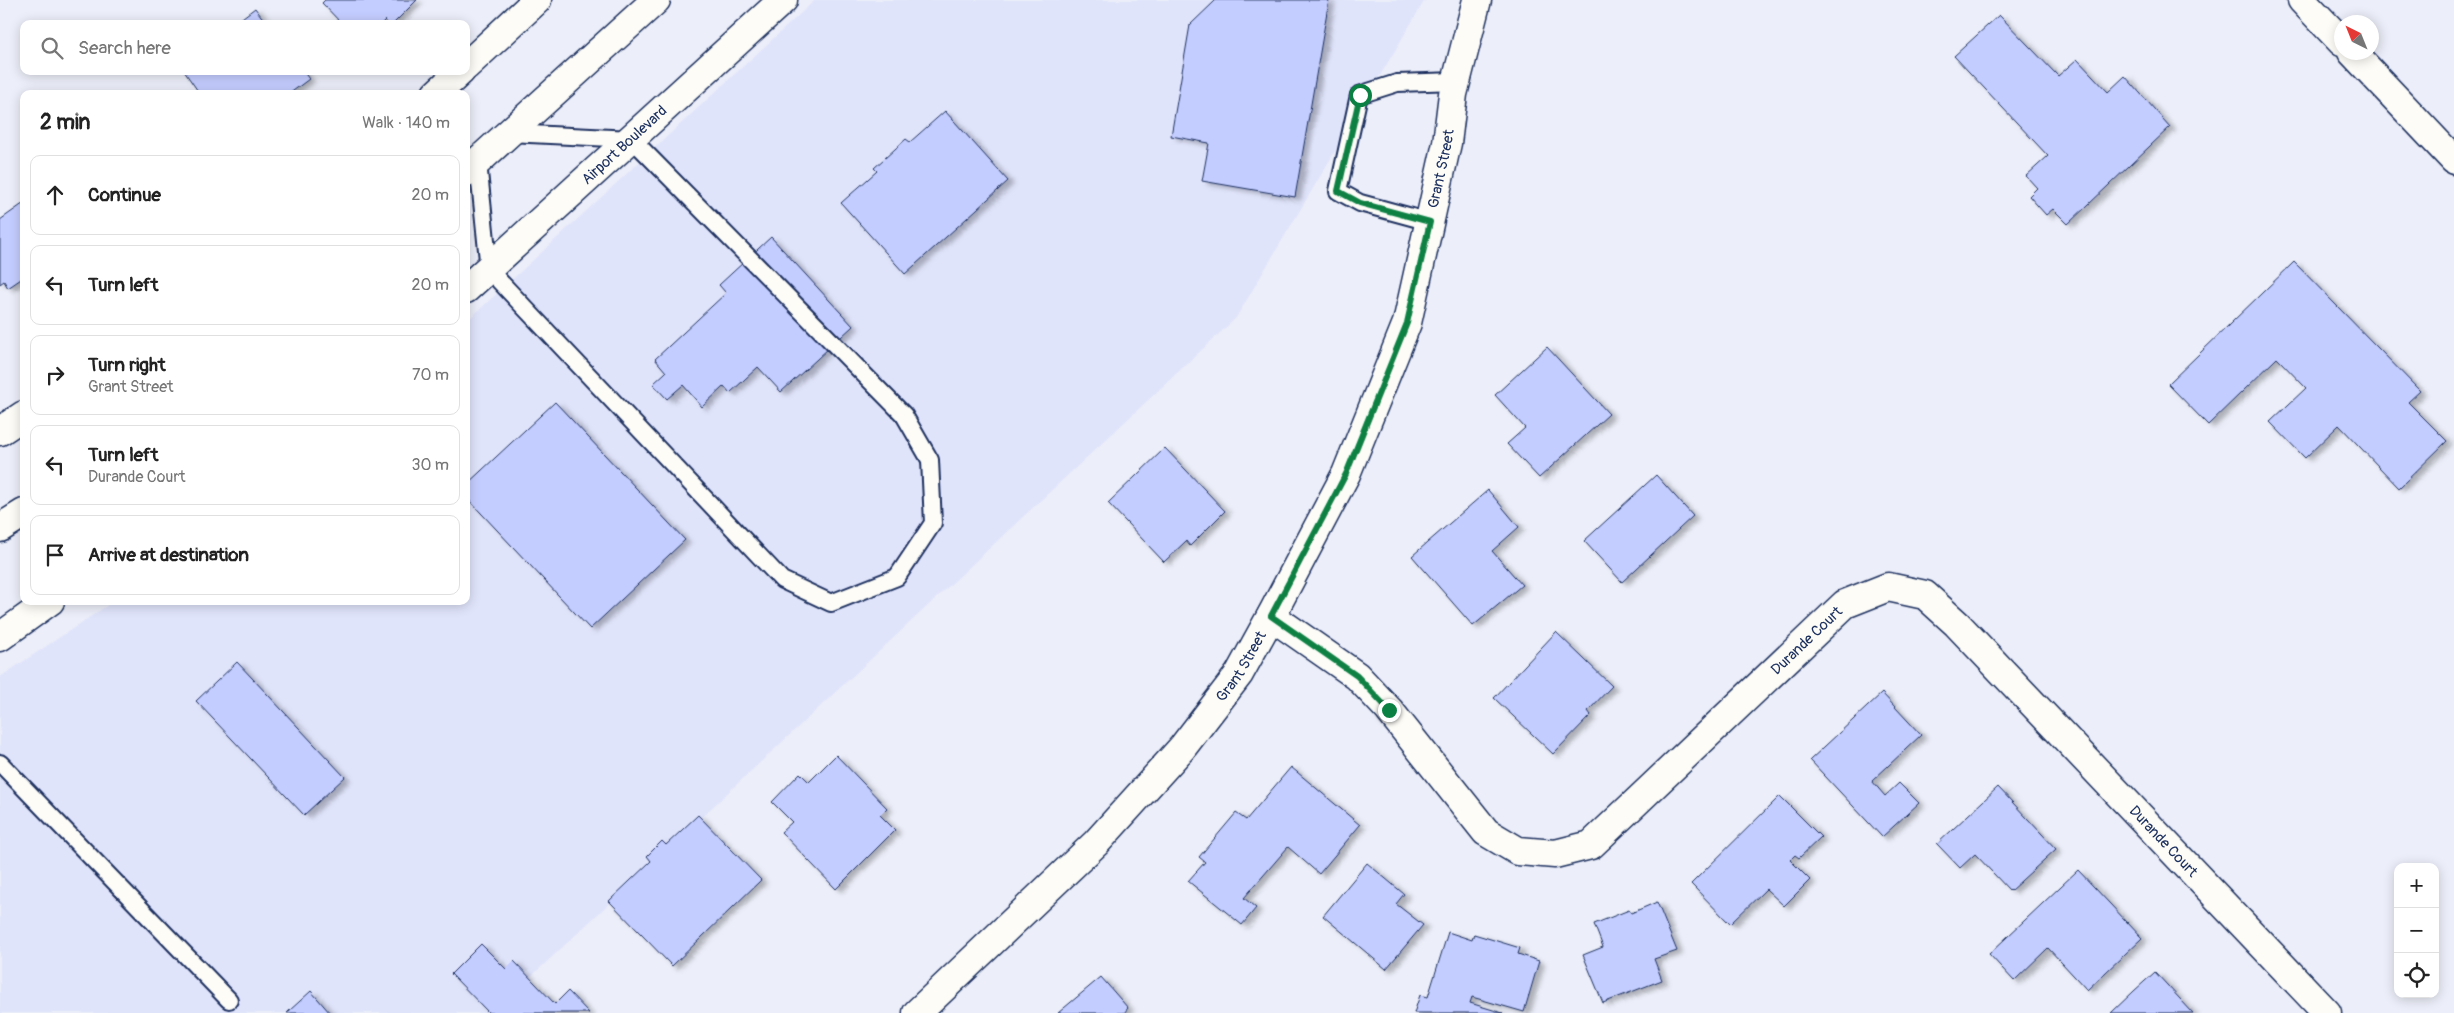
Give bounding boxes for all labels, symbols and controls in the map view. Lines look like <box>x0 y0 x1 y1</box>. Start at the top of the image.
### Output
north arrow <box>2334 15 2379 60</box>
search box <box>20 20 470 75</box>
icon: search <box>38 34 66 62</box>
text: Search here <box>78 36 171 60</box>
route start <box>1349 84 1372 107</box>
street label: Airport Boulevard <box>578 101 671 189</box>
text: 2 min <box>40 109 90 136</box>
text: Walk · 140 m <box>362 113 450 133</box>
street label: Grant Street <box>1423 127 1458 210</box>
icon: ahead <box>41 181 69 209</box>
text: Continue <box>88 183 161 207</box>
text: 20 m <box>411 185 449 205</box>
icon: left <box>41 271 69 299</box>
text: Turn left <box>88 273 158 297</box>
text: 20 m <box>411 275 449 295</box>
text: Turn right <box>88 353 166 377</box>
icon: right <box>41 361 69 389</box>
text: 70 m <box>412 365 449 385</box>
text: Grant Street <box>88 377 174 397</box>
text: Turn left <box>88 443 158 467</box>
icon: left <box>41 451 69 479</box>
text: 30 m <box>411 455 449 475</box>
text: Durande Court <box>88 467 186 487</box>
icon: arrive <box>41 541 69 569</box>
text: Arrive at destination <box>88 543 249 567</box>
street label: Durande Court <box>1767 601 1847 679</box>
street label: Grant Street <box>1212 627 1271 706</box>
route end <box>1378 699 1401 722</box>
street label: Durande Court <box>2125 801 2203 882</box>
map controls <box>2394 863 2439 998</box>
button: + <box>2394 863 2439 908</box>
button: − <box>2394 908 2439 953</box>
button: locate <box>2394 953 2439 998</box>

